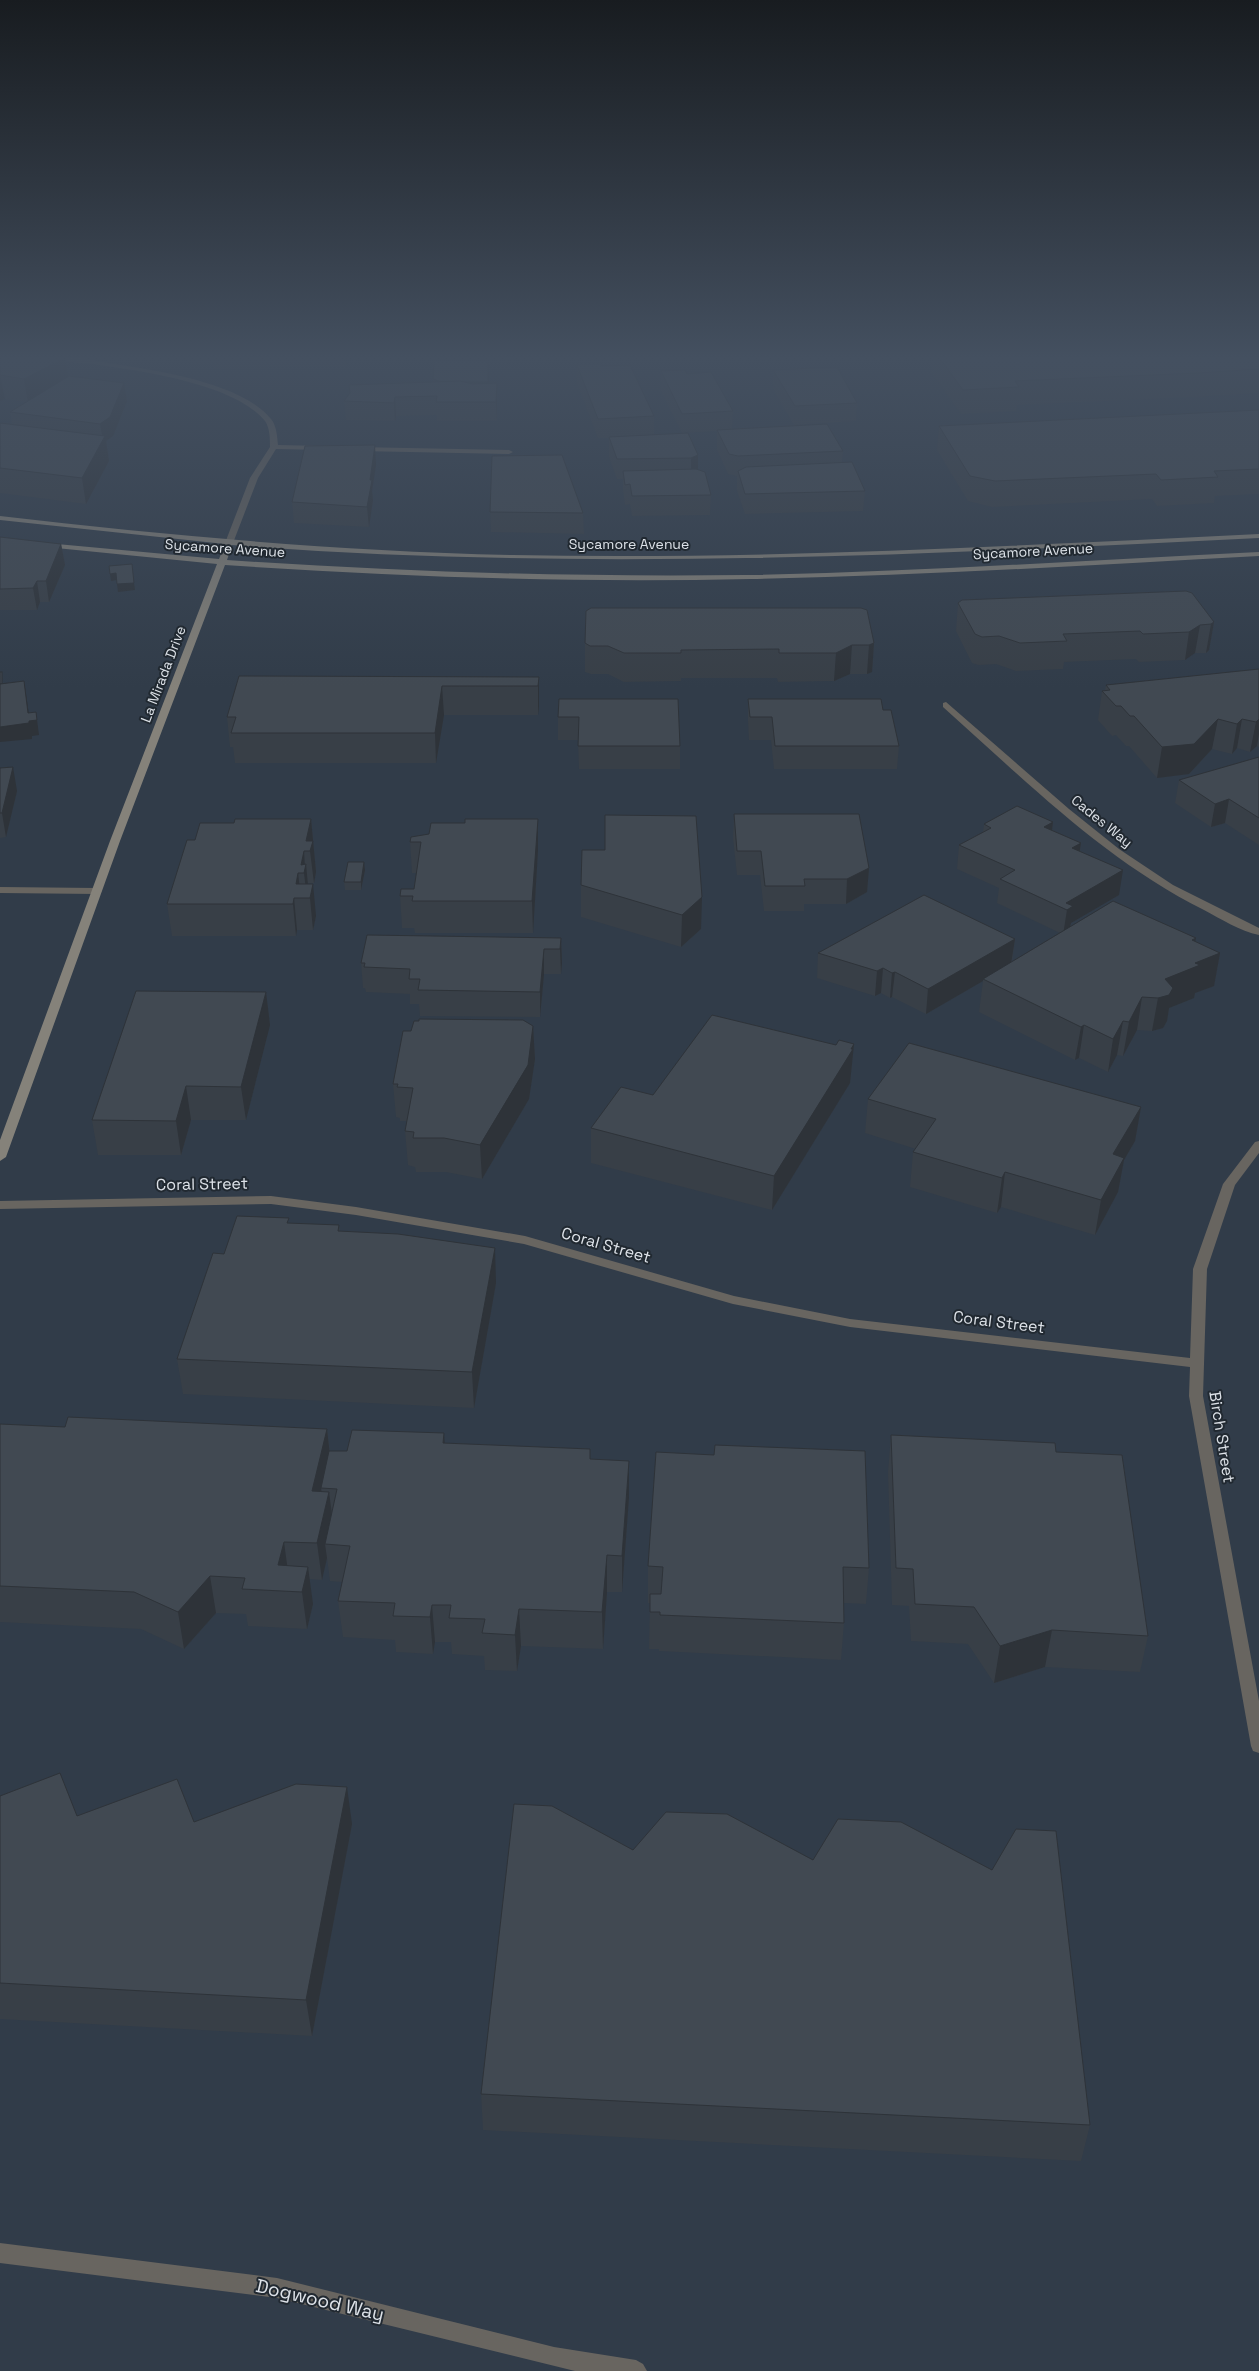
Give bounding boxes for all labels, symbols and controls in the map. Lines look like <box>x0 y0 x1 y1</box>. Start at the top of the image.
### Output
street label: Sycamore Avenue <box>164 535 286 561</box>
street label: Sycamore Avenue <box>569 535 689 553</box>
street label: Sycamore Avenue <box>972 539 1094 563</box>
street label: La Mirada Drive <box>136 623 190 725</box>
street label: Cades Way <box>1068 791 1136 851</box>
street label: Coral Street <box>156 1173 248 1195</box>
street label: Coral Street <box>559 1222 653 1268</box>
street label: Coral Street <box>952 1306 1046 1338</box>
street label: Birch Street <box>1204 1390 1240 1484</box>
street label: Dogwood Way <box>253 2273 387 2327</box>

